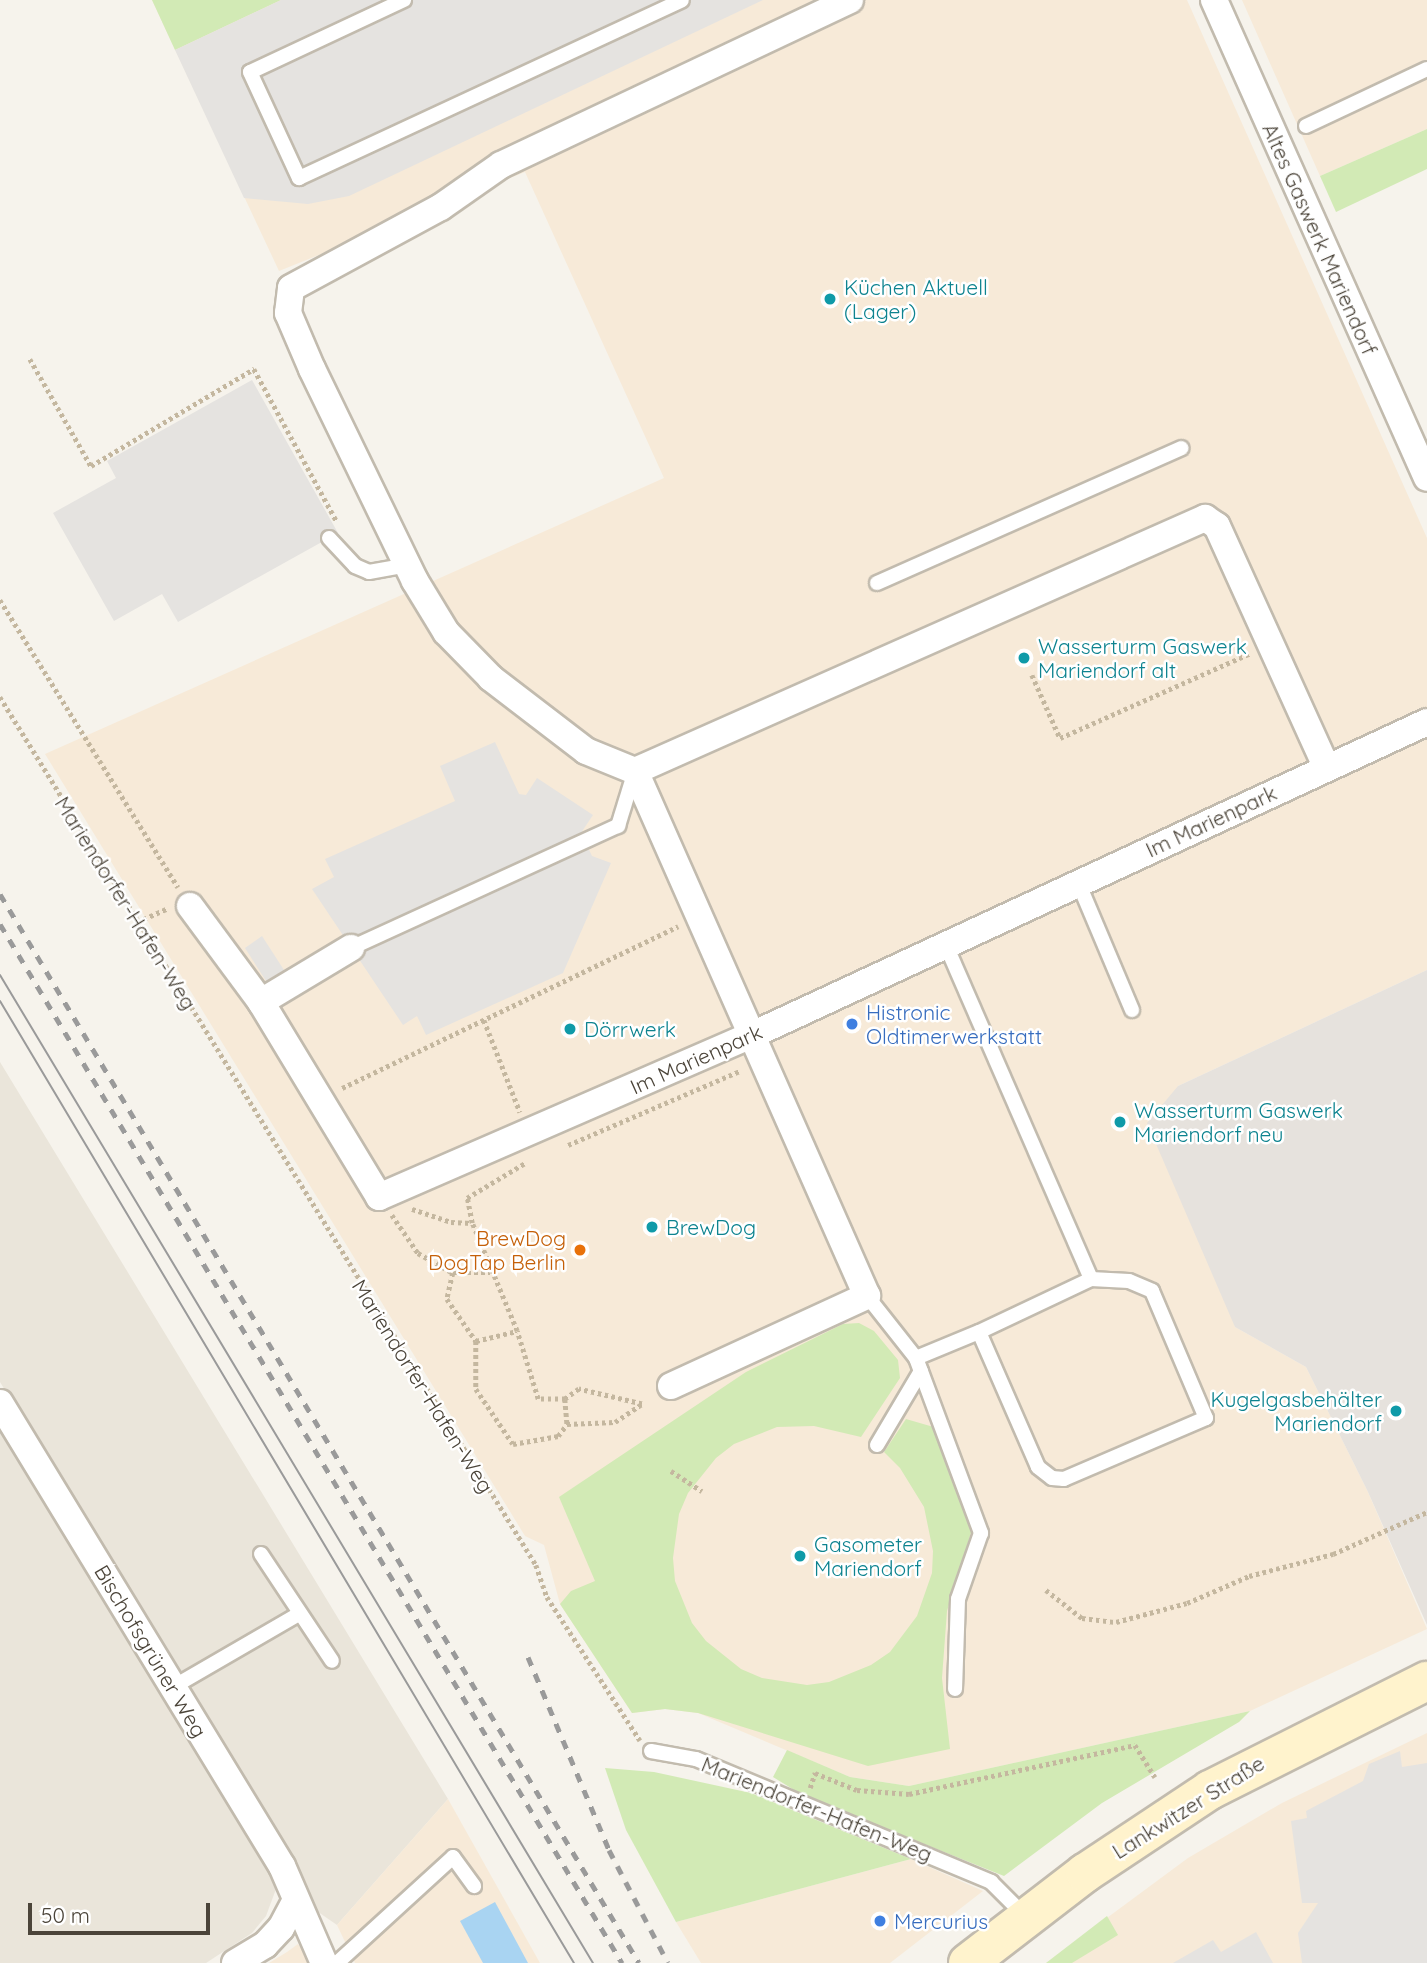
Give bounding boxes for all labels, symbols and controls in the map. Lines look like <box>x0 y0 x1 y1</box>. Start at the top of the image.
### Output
street label: Altes Gaswerk Mariendorf <box>1258 119 1382 359</box>
place label: Küchen Aktuell (Lager) <box>844 274 988 324</box>
marker: Küchen Aktuell (Lager) <box>822 291 838 307</box>
place label: Wasserturm Gaswerk Mariendorf alt <box>1038 633 1247 683</box>
marker: Wasserturm Gaswerk Mariendorf alt <box>1016 650 1032 666</box>
street label: Im Marienpark <box>1142 780 1280 862</box>
street label: Mariendorfer-Hafen-Weg <box>50 792 202 1014</box>
place label: Histronic Oldtimerwerkstatt <box>866 999 1042 1049</box>
place label: Dörrwerk <box>584 1016 676 1042</box>
marker: Histronic Oldtimerwerkstatt <box>844 1016 860 1032</box>
street label: Im Marienpark <box>626 1019 766 1099</box>
marker: Dörrwerk <box>562 1021 578 1037</box>
place label: Wasserturm Gaswerk Mariendorf neu <box>1134 1097 1343 1147</box>
marker: Wasserturm Gaswerk Mariendorf neu <box>1112 1114 1128 1130</box>
place label: BrewDog <box>666 1214 756 1240</box>
marker: BrewDog <box>644 1219 660 1235</box>
place label: BrewDog DogTap Berlin <box>428 1225 566 1275</box>
marker: BrewDog DogTap Berlin <box>572 1242 588 1258</box>
street label: Mariendorfer-Hafen-Weg <box>347 1275 499 1497</box>
place label: Kugelgasbehälter Mariendorf <box>1211 1386 1382 1436</box>
marker: Kugelgasbehälter Mariendorf <box>1388 1403 1404 1419</box>
place label: Gasometer Mariendorf <box>814 1531 922 1581</box>
marker: Gasometer Mariendorf <box>792 1548 808 1564</box>
street label: Bischofsgrüner Weg <box>90 1560 212 1742</box>
street label: Lankwitzer Straße <box>1107 1750 1269 1864</box>
street label: Mariendorfer-Hafen-Weg <box>698 1751 936 1867</box>
scale bar <box>32 1890 214 1934</box>
text: 50 m <box>41 1902 90 1928</box>
place label: Mercurius <box>894 1908 988 1934</box>
marker: Mercurius <box>872 1913 888 1929</box>

